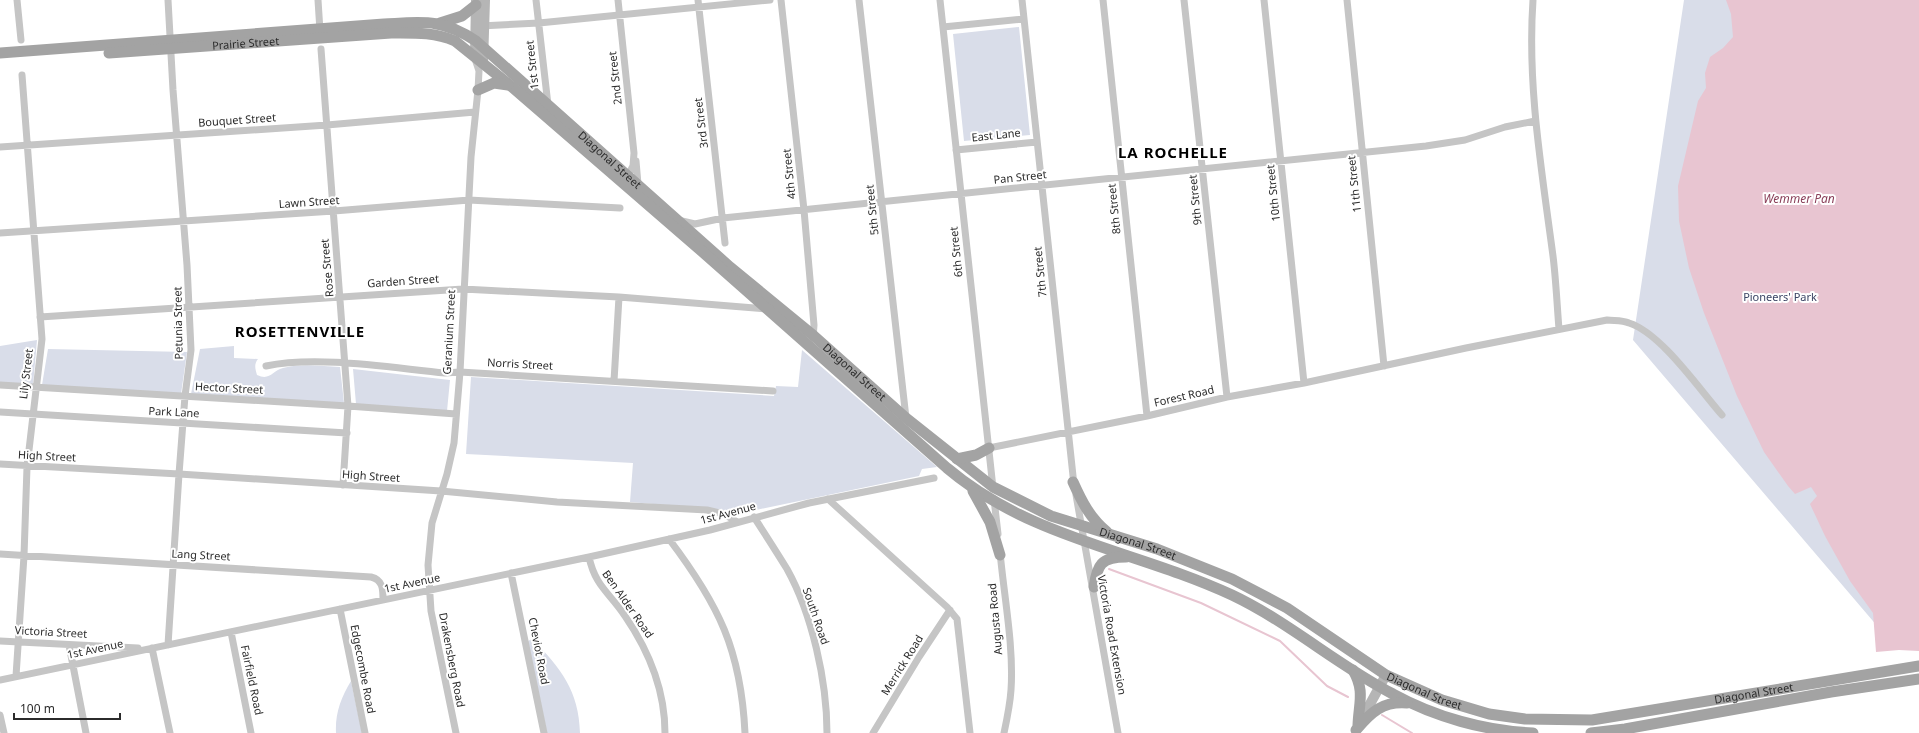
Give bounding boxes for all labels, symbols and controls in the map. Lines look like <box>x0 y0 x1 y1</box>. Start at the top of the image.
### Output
street label: Prairie Street <box>212 33 280 53</box>
street label: 1st Street <box>521 40 542 90</box>
street label: 2nd Street <box>604 51 625 105</box>
street label: 3rd Street <box>690 97 711 149</box>
street label: Bouquet Street <box>198 109 276 130</box>
street label: East Lane <box>971 124 1021 145</box>
street label: Diagonal Street <box>575 127 645 192</box>
district label: LA ROCHELLE <box>1118 142 1228 162</box>
street label: 4th Street <box>778 148 799 200</box>
street label: 11th Street <box>1343 155 1364 213</box>
street label: 10th Street <box>1262 164 1283 222</box>
street label: Pan Street <box>993 166 1047 187</box>
street label: 9th Street <box>1184 174 1205 226</box>
street label: 8th Street <box>1103 183 1124 235</box>
street label: 5th Street <box>861 184 882 236</box>
water label: Wemmer Pan <box>1763 190 1835 207</box>
street label: Lawn Street <box>278 192 340 211</box>
street label: 6th Street <box>945 226 966 278</box>
street label: Rose Street <box>316 238 337 298</box>
street label: 7th Street <box>1029 246 1050 298</box>
street label: Garden Street <box>367 271 439 290</box>
street label: Petunia Street <box>169 286 186 360</box>
street label: Geranium Street <box>439 289 458 375</box>
park label: Pioneers' Park <box>1743 289 1817 304</box>
district label: ROSETTENVILLE <box>235 321 365 341</box>
street label: Diagonal Street <box>820 340 890 404</box>
street label: Lily Street <box>15 348 36 400</box>
street label: Norris Street <box>487 354 553 373</box>
street label: Hector Street <box>194 378 264 397</box>
street label: Forest Road <box>1152 381 1216 410</box>
street label: Park Lane <box>148 403 200 420</box>
street label: High Street <box>18 446 76 465</box>
street label: High Street <box>342 466 401 485</box>
street label: 1st Avenue <box>698 498 757 527</box>
street label: Diagonal Street <box>1098 524 1179 563</box>
street label: Lang Street <box>171 545 231 564</box>
street label: Ben Alder Road <box>599 567 657 641</box>
street label: 1st Avenue <box>382 569 441 596</box>
street label: Victoria Road Extension <box>1095 574 1130 696</box>
street label: Augusta Road <box>984 582 1005 656</box>
street label: South Road <box>800 585 833 646</box>
street label: Drakensberg Road <box>436 611 469 709</box>
street label: Cheviot Road <box>526 616 553 686</box>
street label: Victoria Street <box>14 622 88 641</box>
street label: Edgecombe Road <box>348 623 379 715</box>
street label: Merrick Road <box>877 632 926 698</box>
street label: 1st Avenue <box>65 635 124 662</box>
street label: Fairfield Road <box>238 644 267 716</box>
street label: Diagonal Street <box>1385 668 1464 712</box>
street label: Diagonal Street <box>1713 679 1794 707</box>
scale bar <box>14 695 120 721</box>
text: 100 m <box>20 700 55 717</box>

